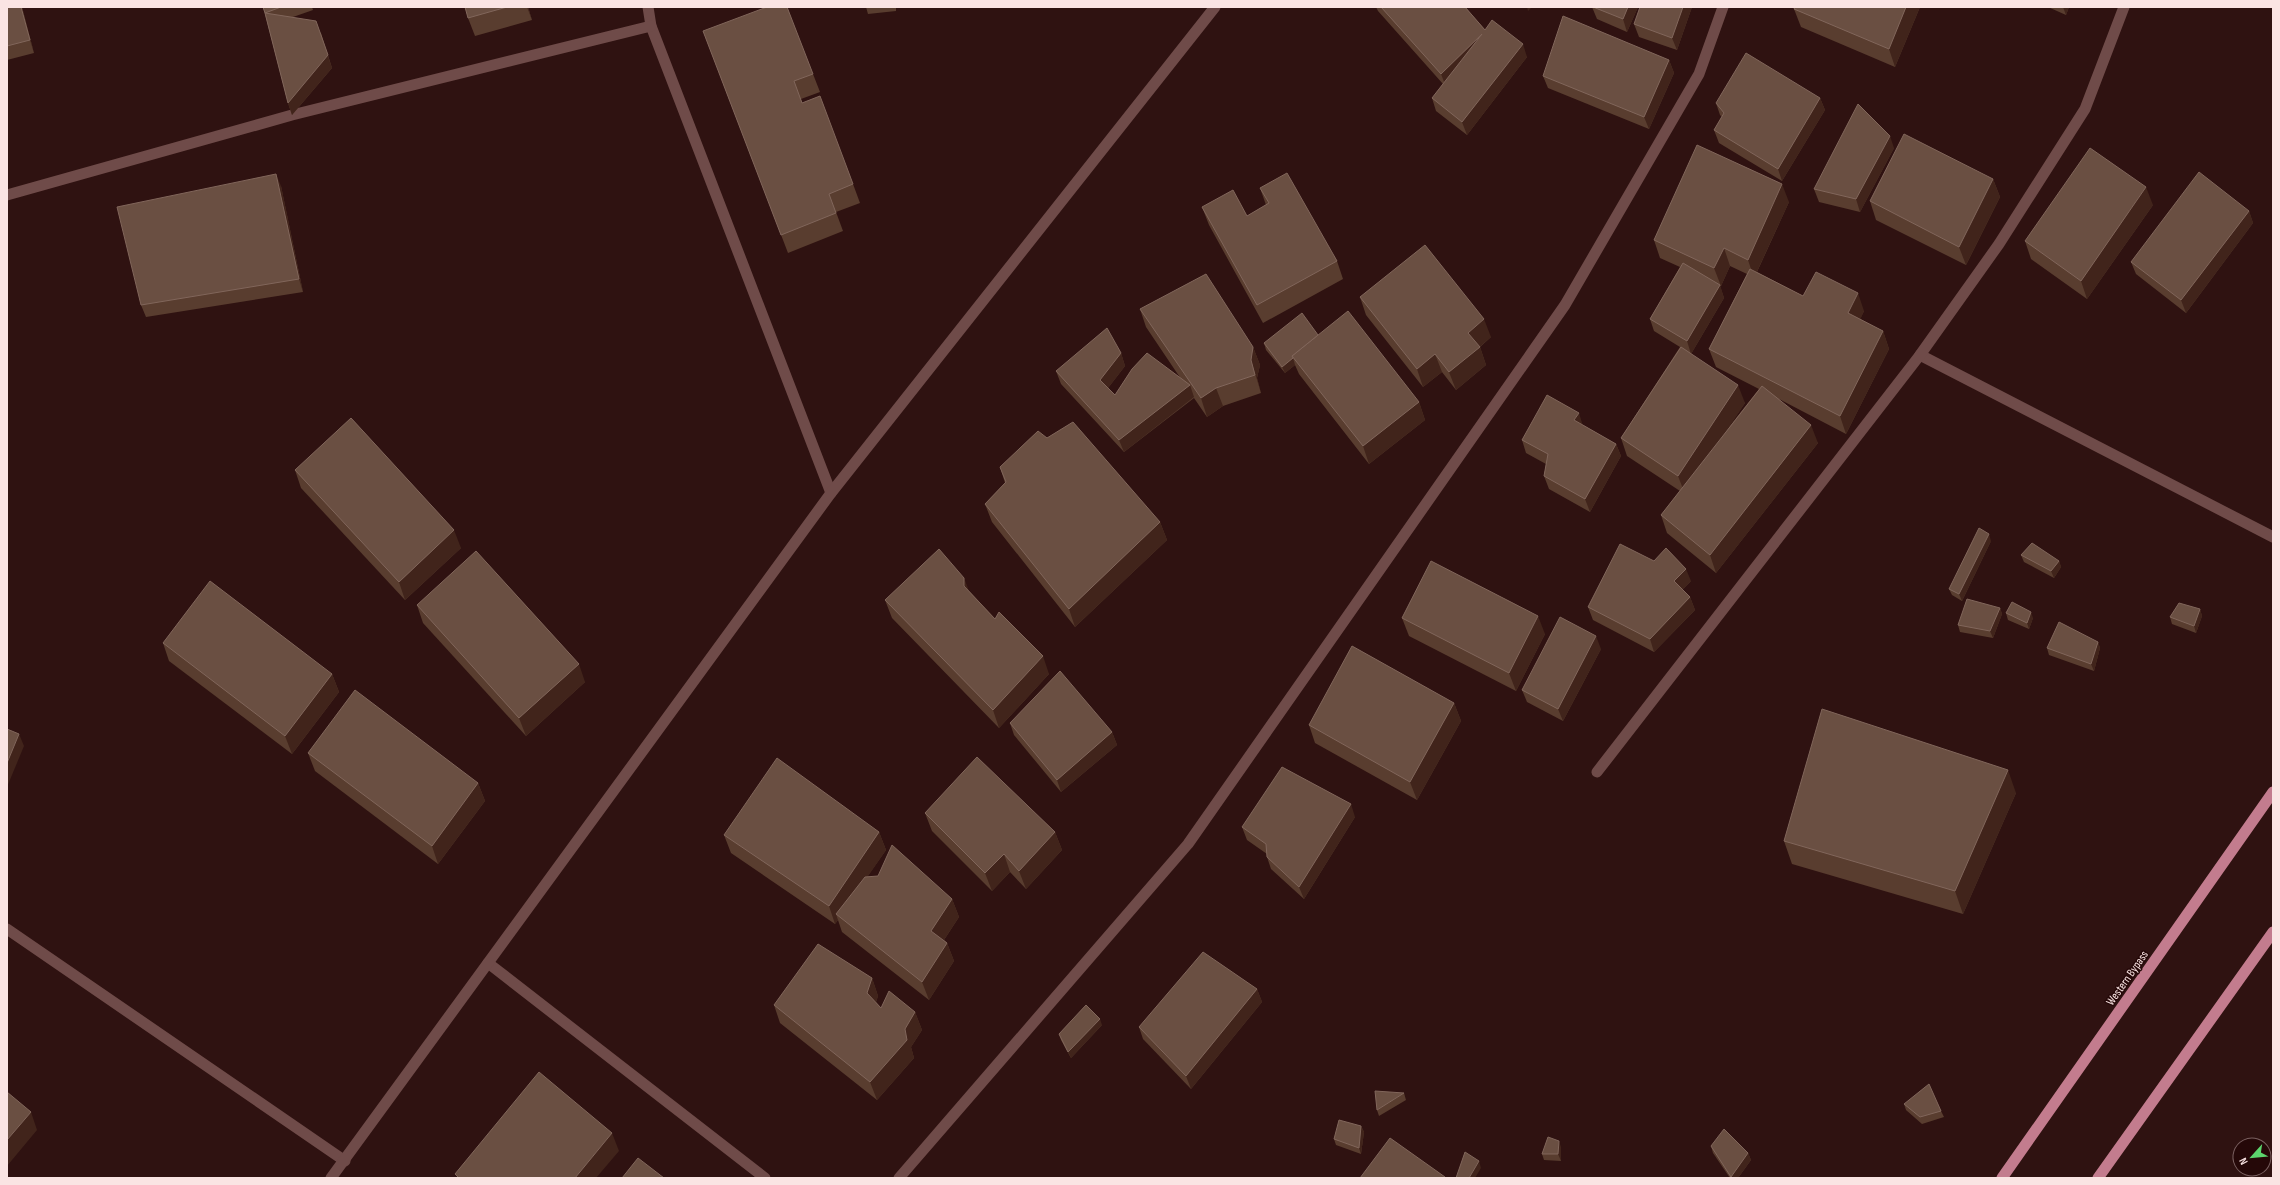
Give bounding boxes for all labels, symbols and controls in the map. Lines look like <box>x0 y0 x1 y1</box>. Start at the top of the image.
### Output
street label: Western Bypass <box>2103 948 2152 1009</box>
north arrow <box>2232 1137 2272 1177</box>
text: N <box>2236 1156 2251 1167</box>

